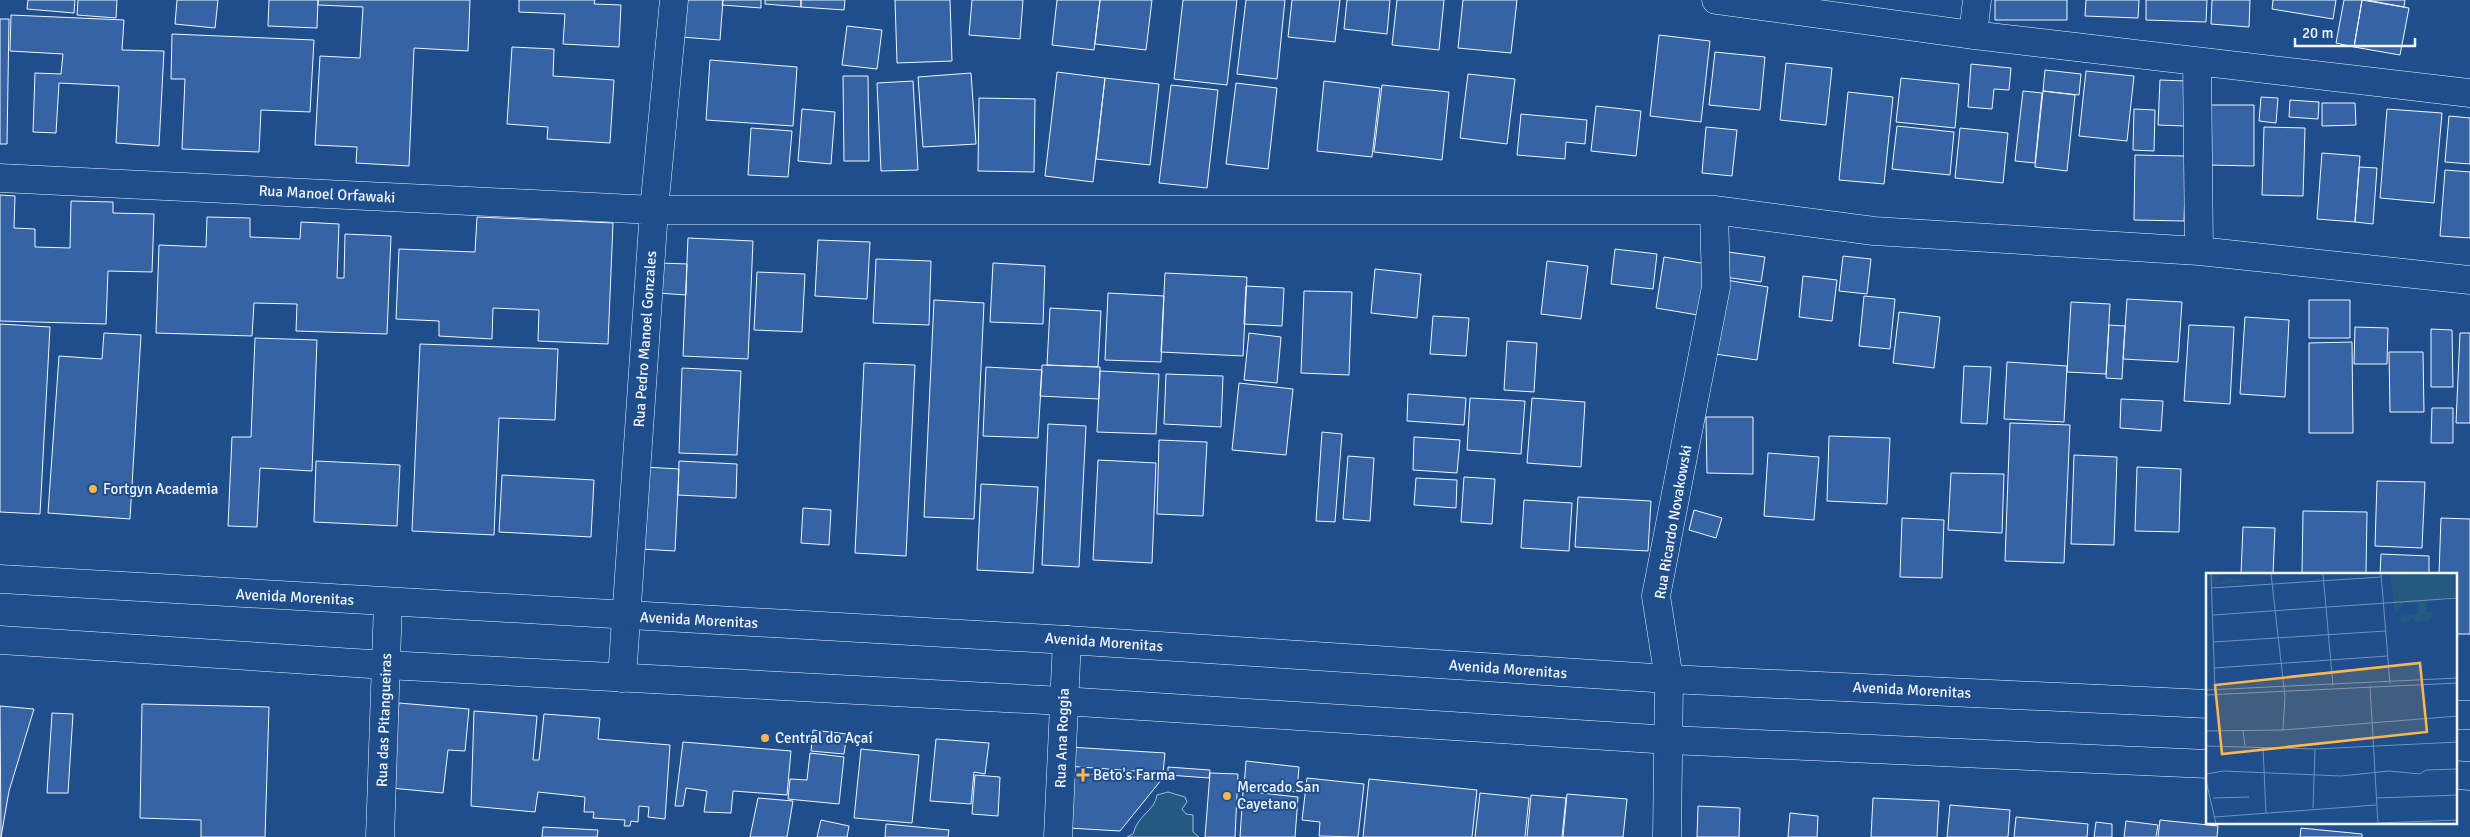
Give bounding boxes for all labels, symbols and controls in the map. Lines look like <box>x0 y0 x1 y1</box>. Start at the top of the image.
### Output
scale bar <box>2295 15 2415 47</box>
text: 20 m <box>2302 24 2333 42</box>
street label: Rua Manoel Orfawaki <box>258 181 396 207</box>
street label: Rua Pedro Manoel Gonzales <box>630 250 660 428</box>
street label: Rua Ricardo Novakowski <box>1651 444 1695 600</box>
place label: Fortgyn Academia <box>103 480 218 498</box>
marker: Fortgyn Academia <box>87 483 99 495</box>
inset map <box>2206 573 2458 824</box>
street label: Avenida Morenitas <box>235 585 355 609</box>
street label: Avenida Morenitas <box>639 608 759 632</box>
street label: Avenida Morenitas <box>1044 629 1164 655</box>
street label: Rua das Pitangueiras <box>373 652 395 787</box>
street label: Avenida Morenitas <box>1448 656 1568 682</box>
street label: Avenida Morenitas <box>1852 678 1972 702</box>
street label: Rua Ana Roggia <box>1051 688 1073 788</box>
place label: Central do Açaí <box>775 729 872 747</box>
marker: Central do Açaí <box>759 732 771 744</box>
place label: Beto's Farma <box>1093 766 1175 784</box>
marker: Beto's Farma <box>1077 769 1089 781</box>
place label: Mercado San Cayetano <box>1237 778 1320 813</box>
marker: Mercado San Cayetano <box>1221 790 1233 802</box>

